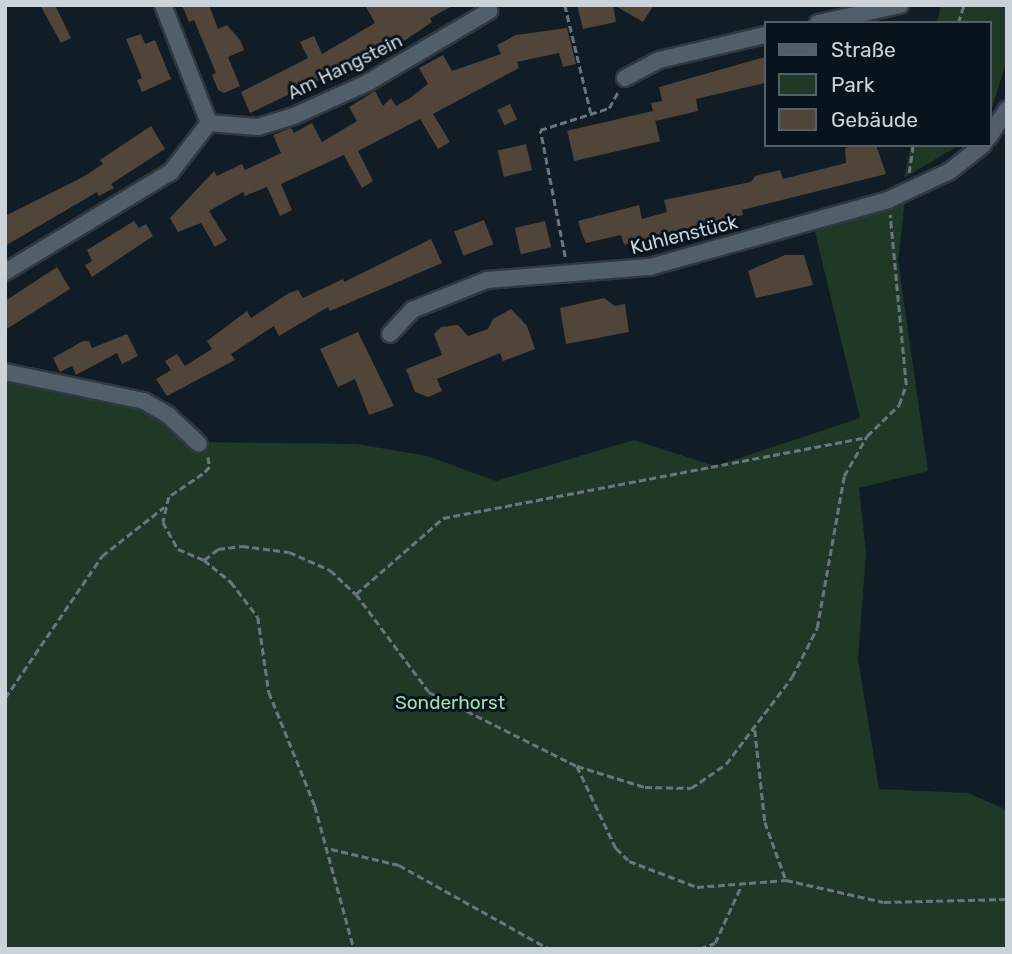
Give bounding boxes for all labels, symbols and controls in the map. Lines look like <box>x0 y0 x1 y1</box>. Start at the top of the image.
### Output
legend <box>764 21 991 147</box>
street label: Am Hangstein <box>284 29 406 105</box>
text: Straße <box>831 37 896 62</box>
text: Park <box>831 72 875 97</box>
text: Gebäude <box>831 107 918 132</box>
street label: Kuhlenstück <box>628 211 740 259</box>
park label: Sonderhorst <box>395 692 505 714</box>

